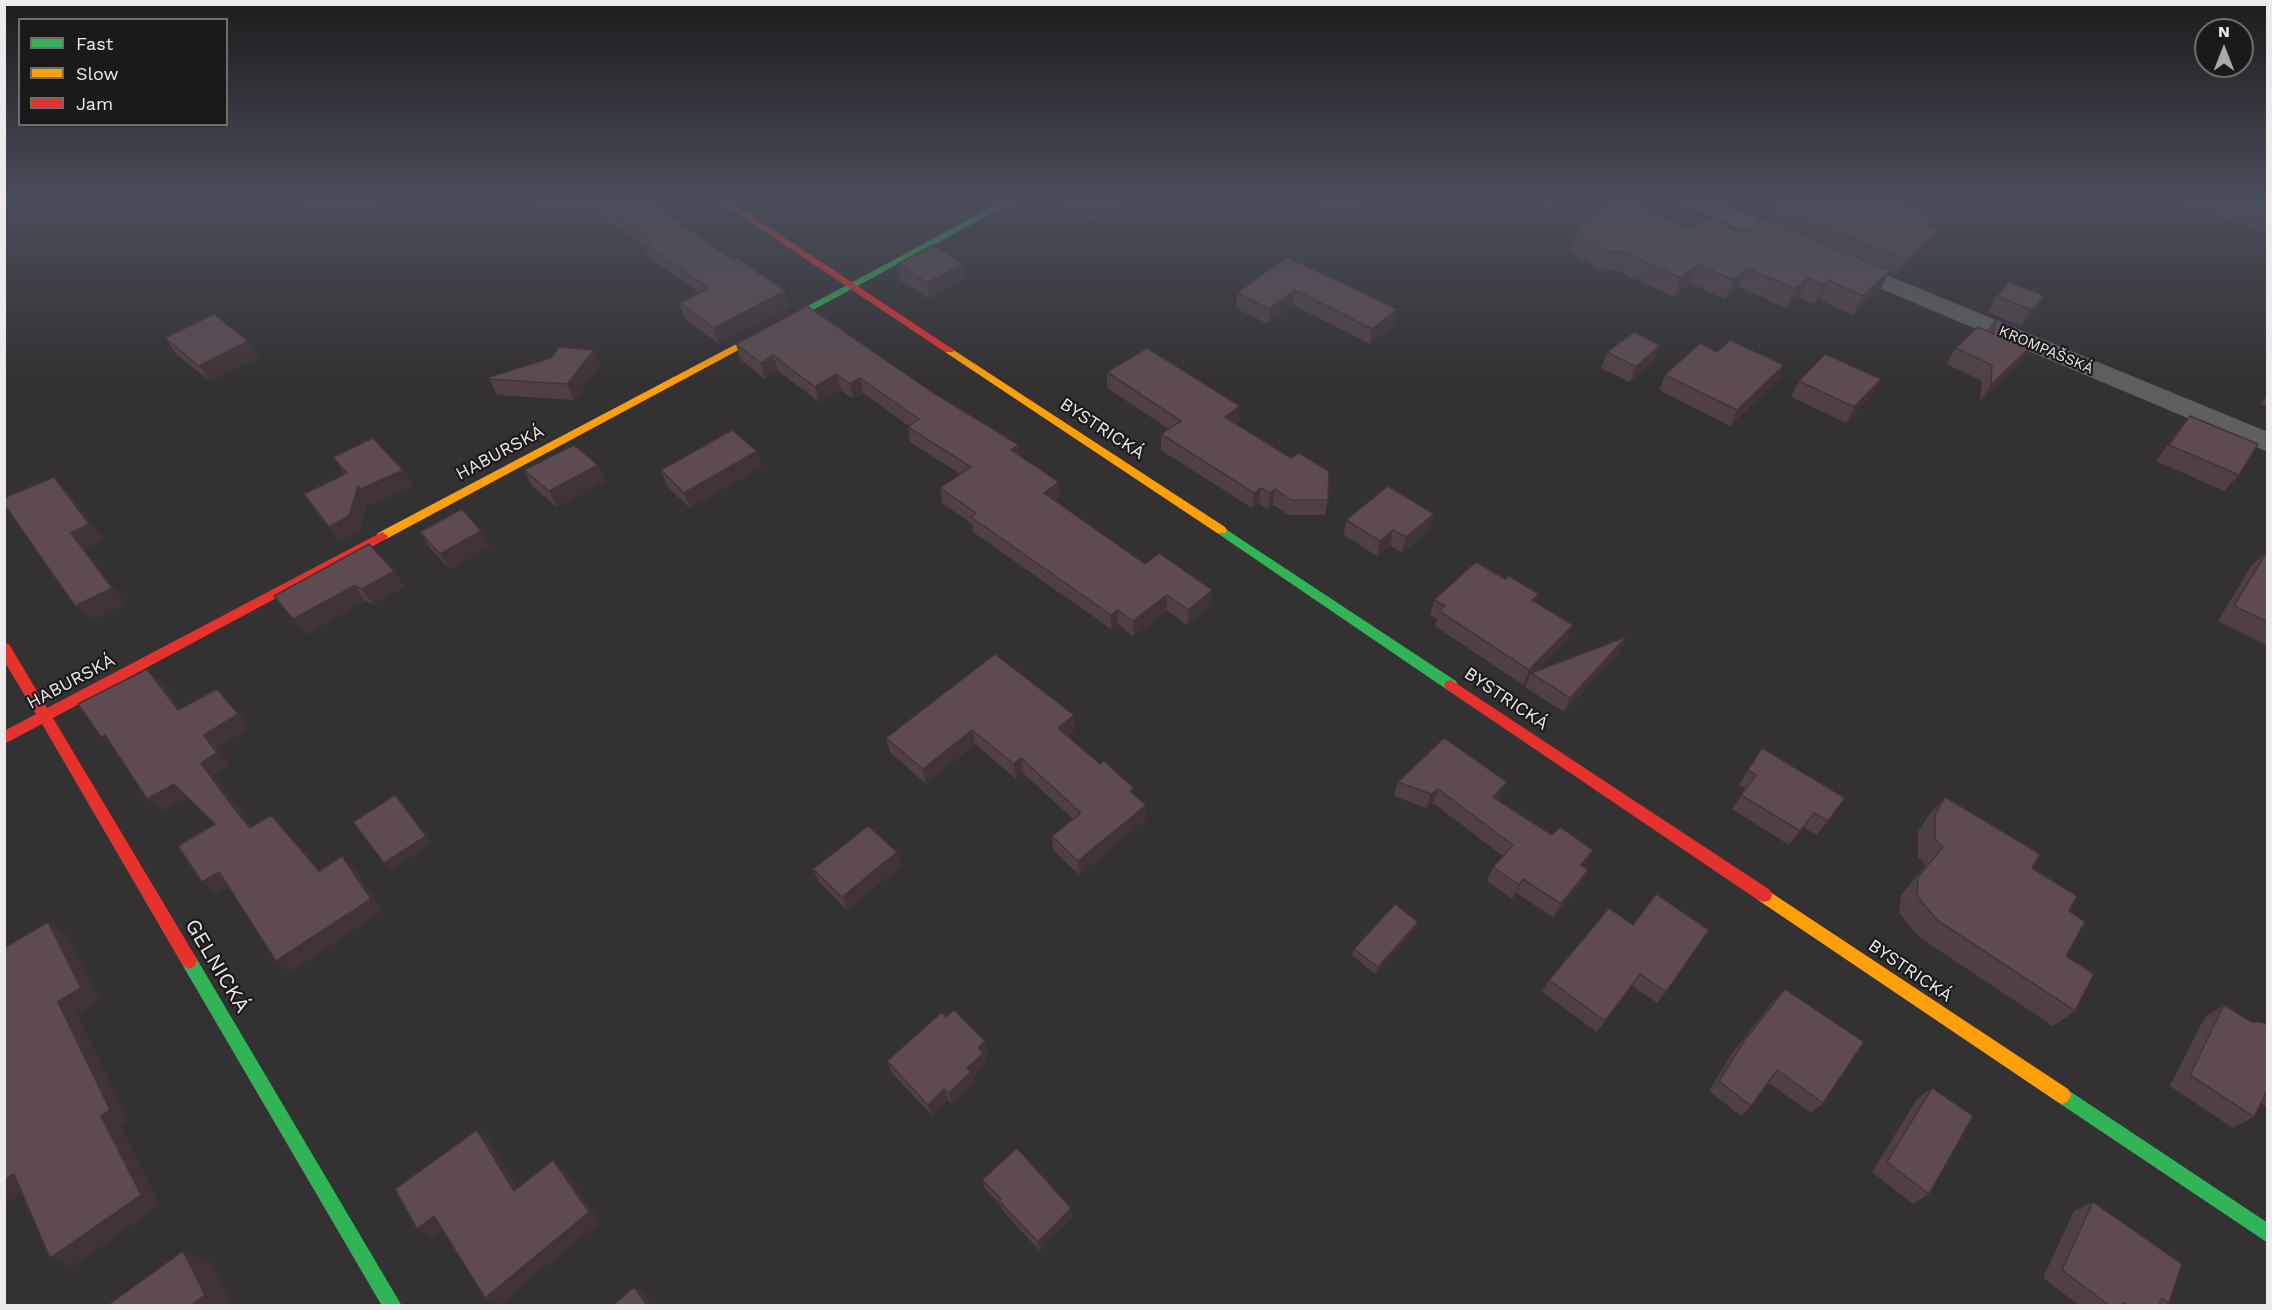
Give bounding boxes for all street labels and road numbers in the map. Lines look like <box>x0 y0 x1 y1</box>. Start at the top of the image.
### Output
street label: KROMPAŠSKÁ <box>1996 322 2096 378</box>
street label: BYSTRICKÁ <box>1056 394 1148 464</box>
street label: HABURSKÁ <box>452 421 548 485</box>
street label: HABURSKÁ <box>23 650 119 714</box>
street label: BYSTRICKÁ <box>1460 663 1552 735</box>
street label: GELNICKÁ <box>179 915 255 1017</box>
street label: BYSTRICKÁ <box>1864 935 1956 1007</box>

